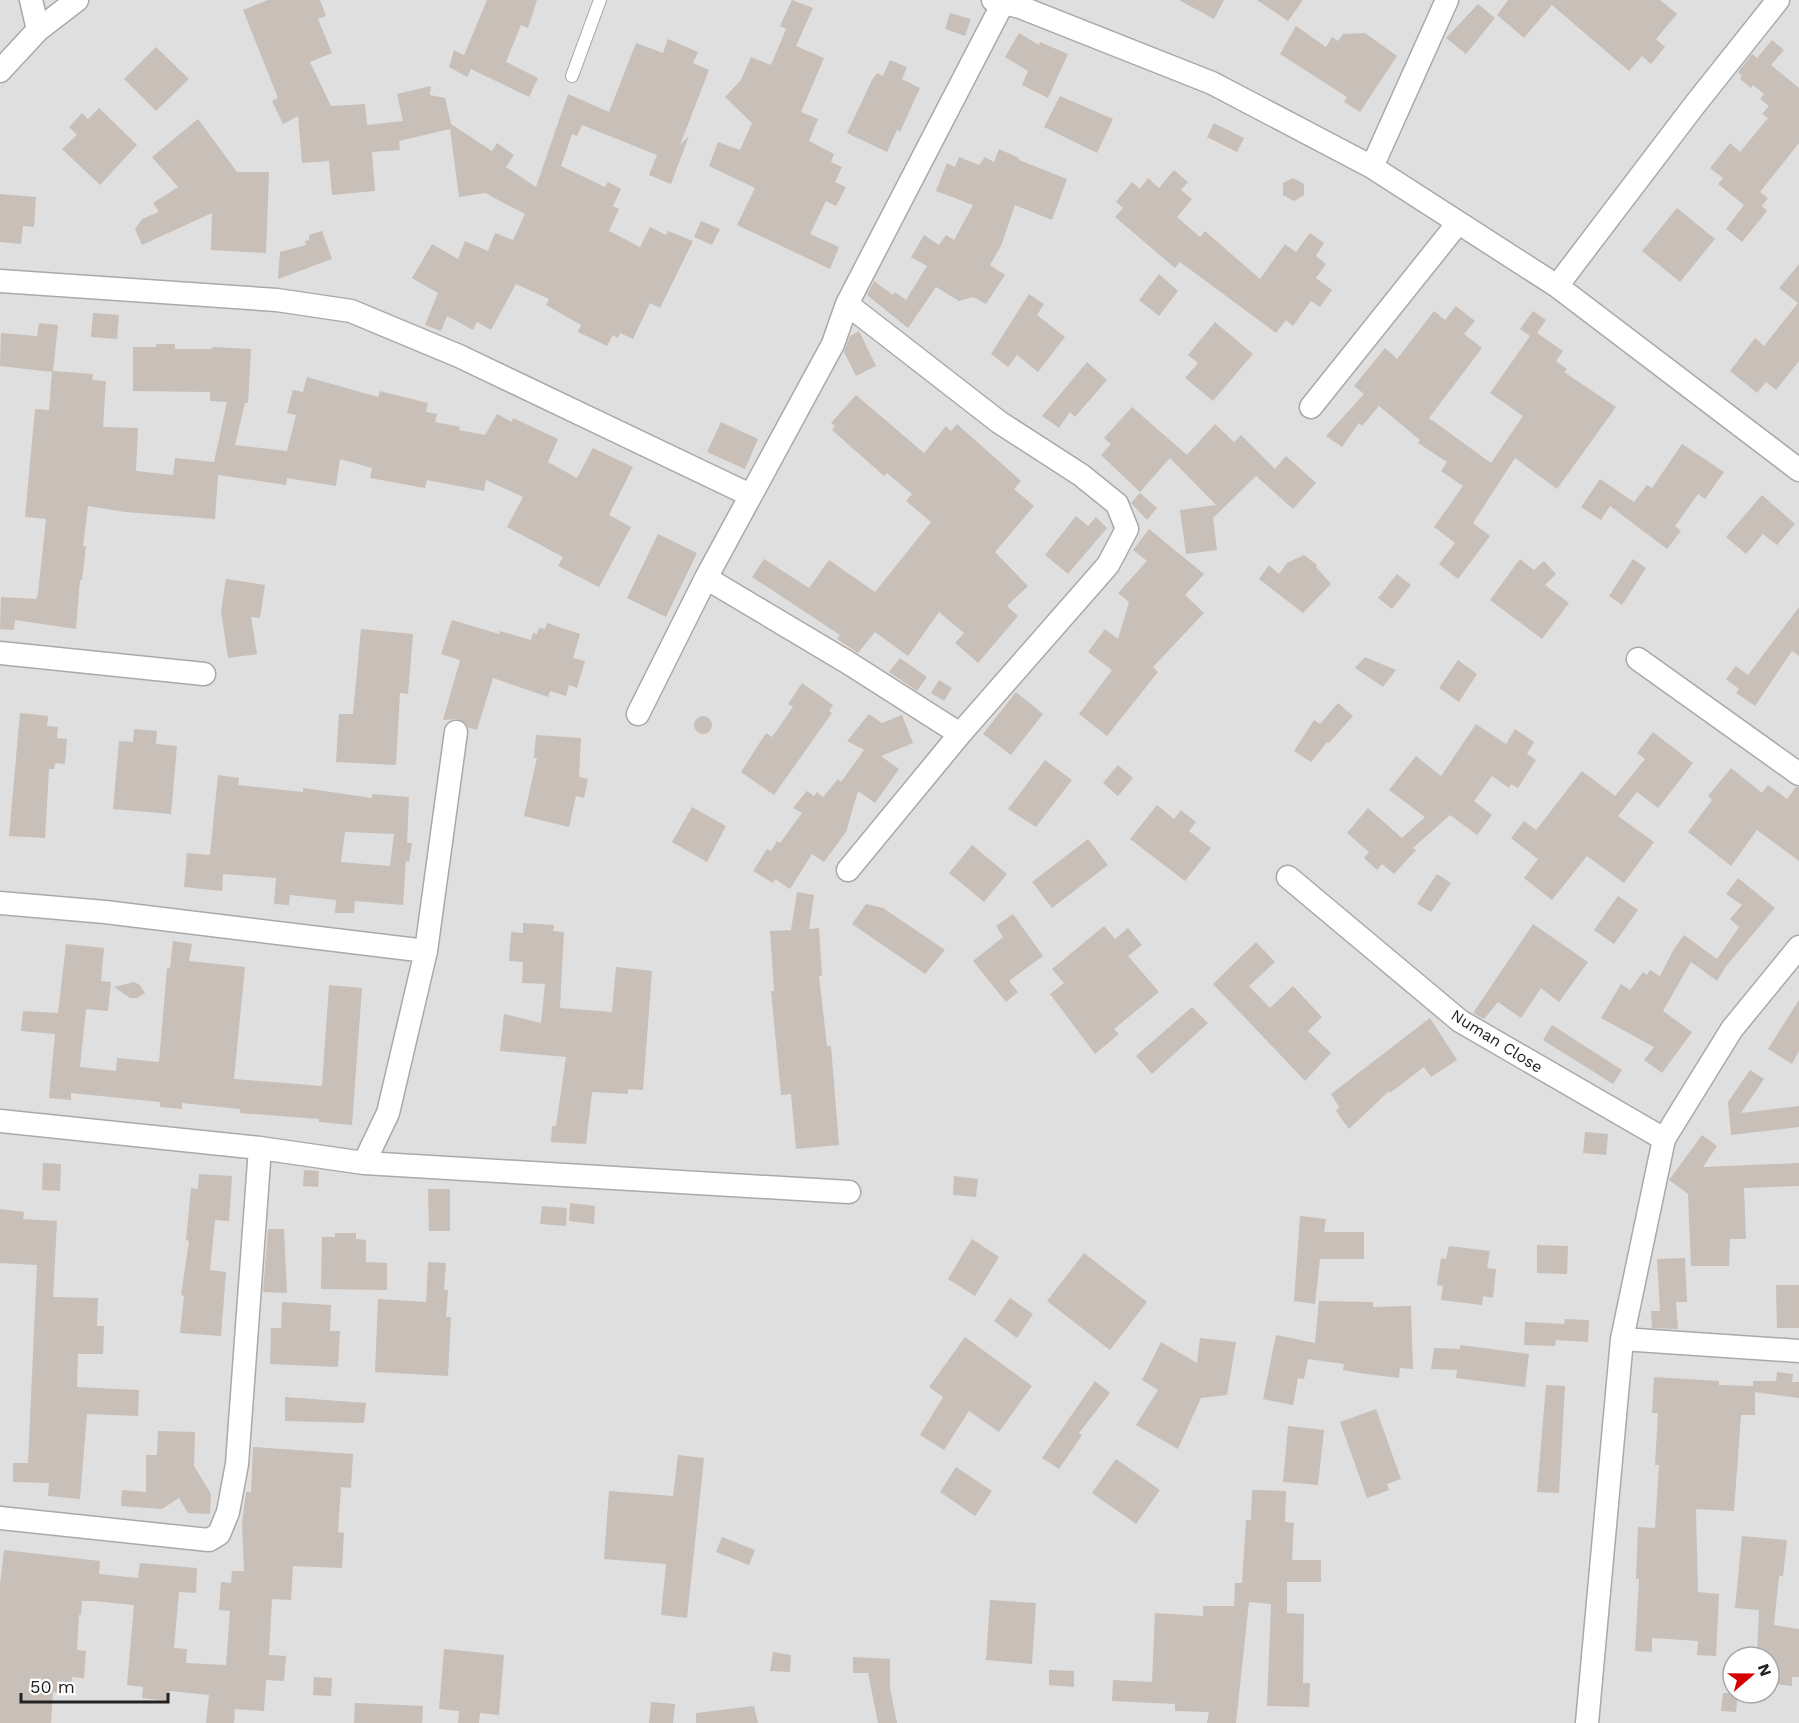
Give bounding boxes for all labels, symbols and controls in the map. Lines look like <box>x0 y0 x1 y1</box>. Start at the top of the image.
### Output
street label: Numan Close <box>1448 1005 1546 1077</box>
north arrow <box>1721 1645 1781 1705</box>
text: N <box>1754 1661 1776 1679</box>
scale bar <box>21 1666 168 1704</box>
text: 50 m <box>30 1676 75 1697</box>

